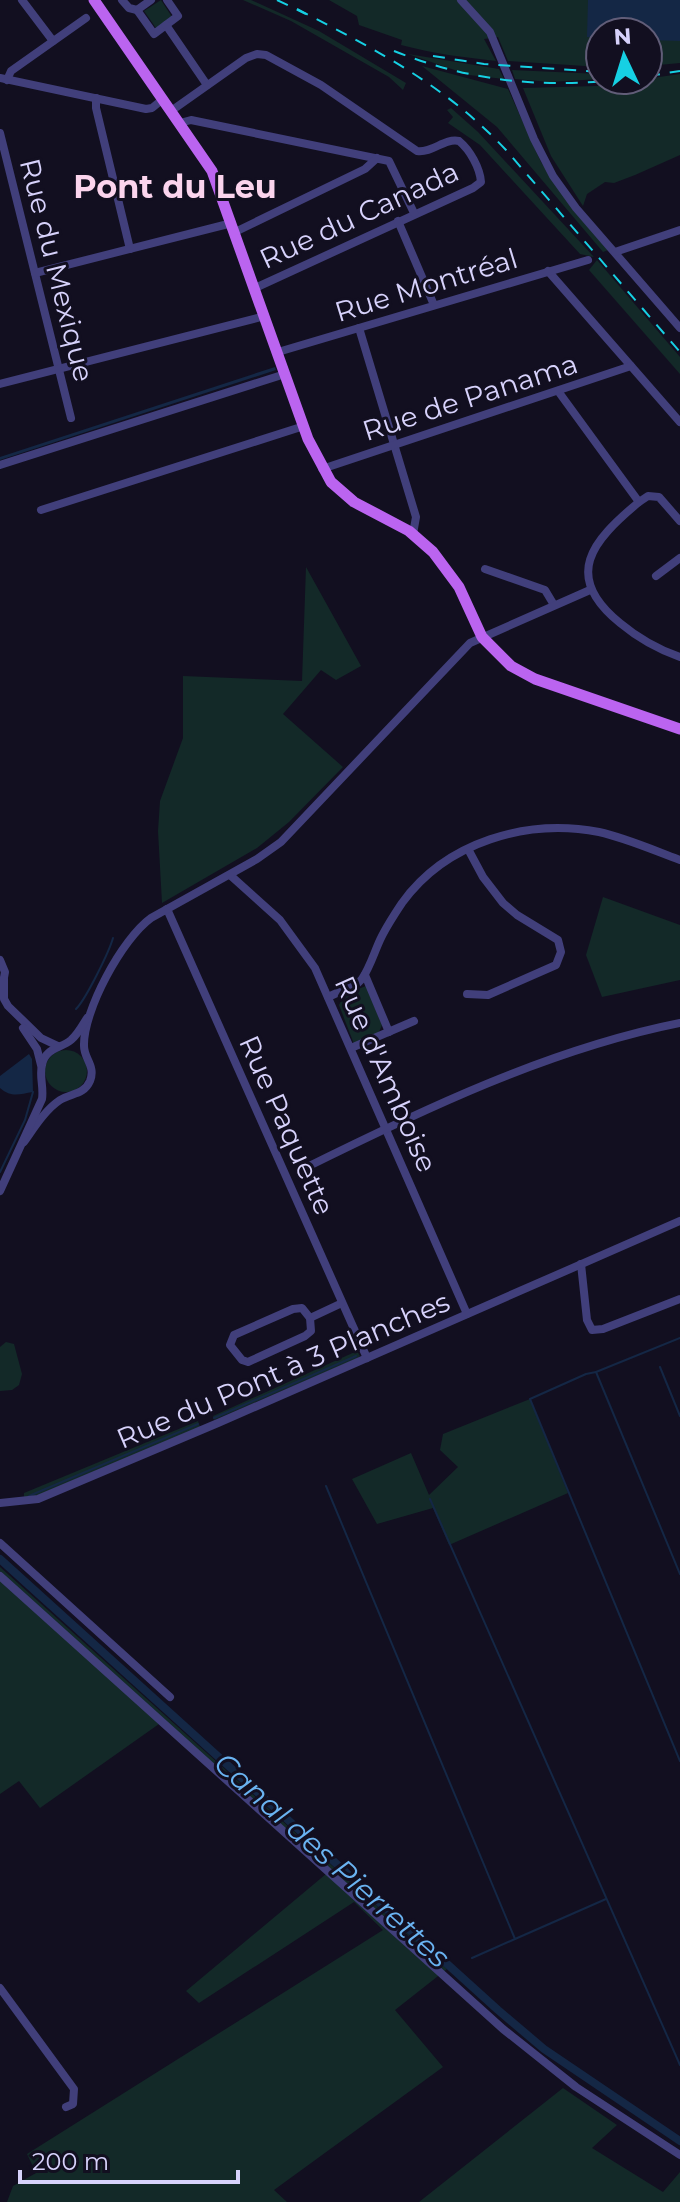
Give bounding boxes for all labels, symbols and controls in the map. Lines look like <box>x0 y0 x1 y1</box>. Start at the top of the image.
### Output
north arrow <box>584 16 664 96</box>
text: N <box>613 22 632 51</box>
street label: Rue du Canada <box>254 154 464 276</box>
street label: Rue du Mexique <box>13 155 101 385</box>
district label: Pont du Leu <box>73 167 277 206</box>
street label: Rue Montréal <box>331 241 521 329</box>
street label: Rue de Panama <box>358 346 582 448</box>
street label: Rue d'Amboise <box>328 971 444 1177</box>
street label: Rue Paquette <box>232 1030 342 1220</box>
street label: Rue du Pont à 3 Planches <box>111 1284 455 1456</box>
water label: Canal des Pierrettes <box>207 1744 458 1976</box>
scale bar <box>20 2134 238 2184</box>
text: 200 m <box>32 2147 109 2176</box>

